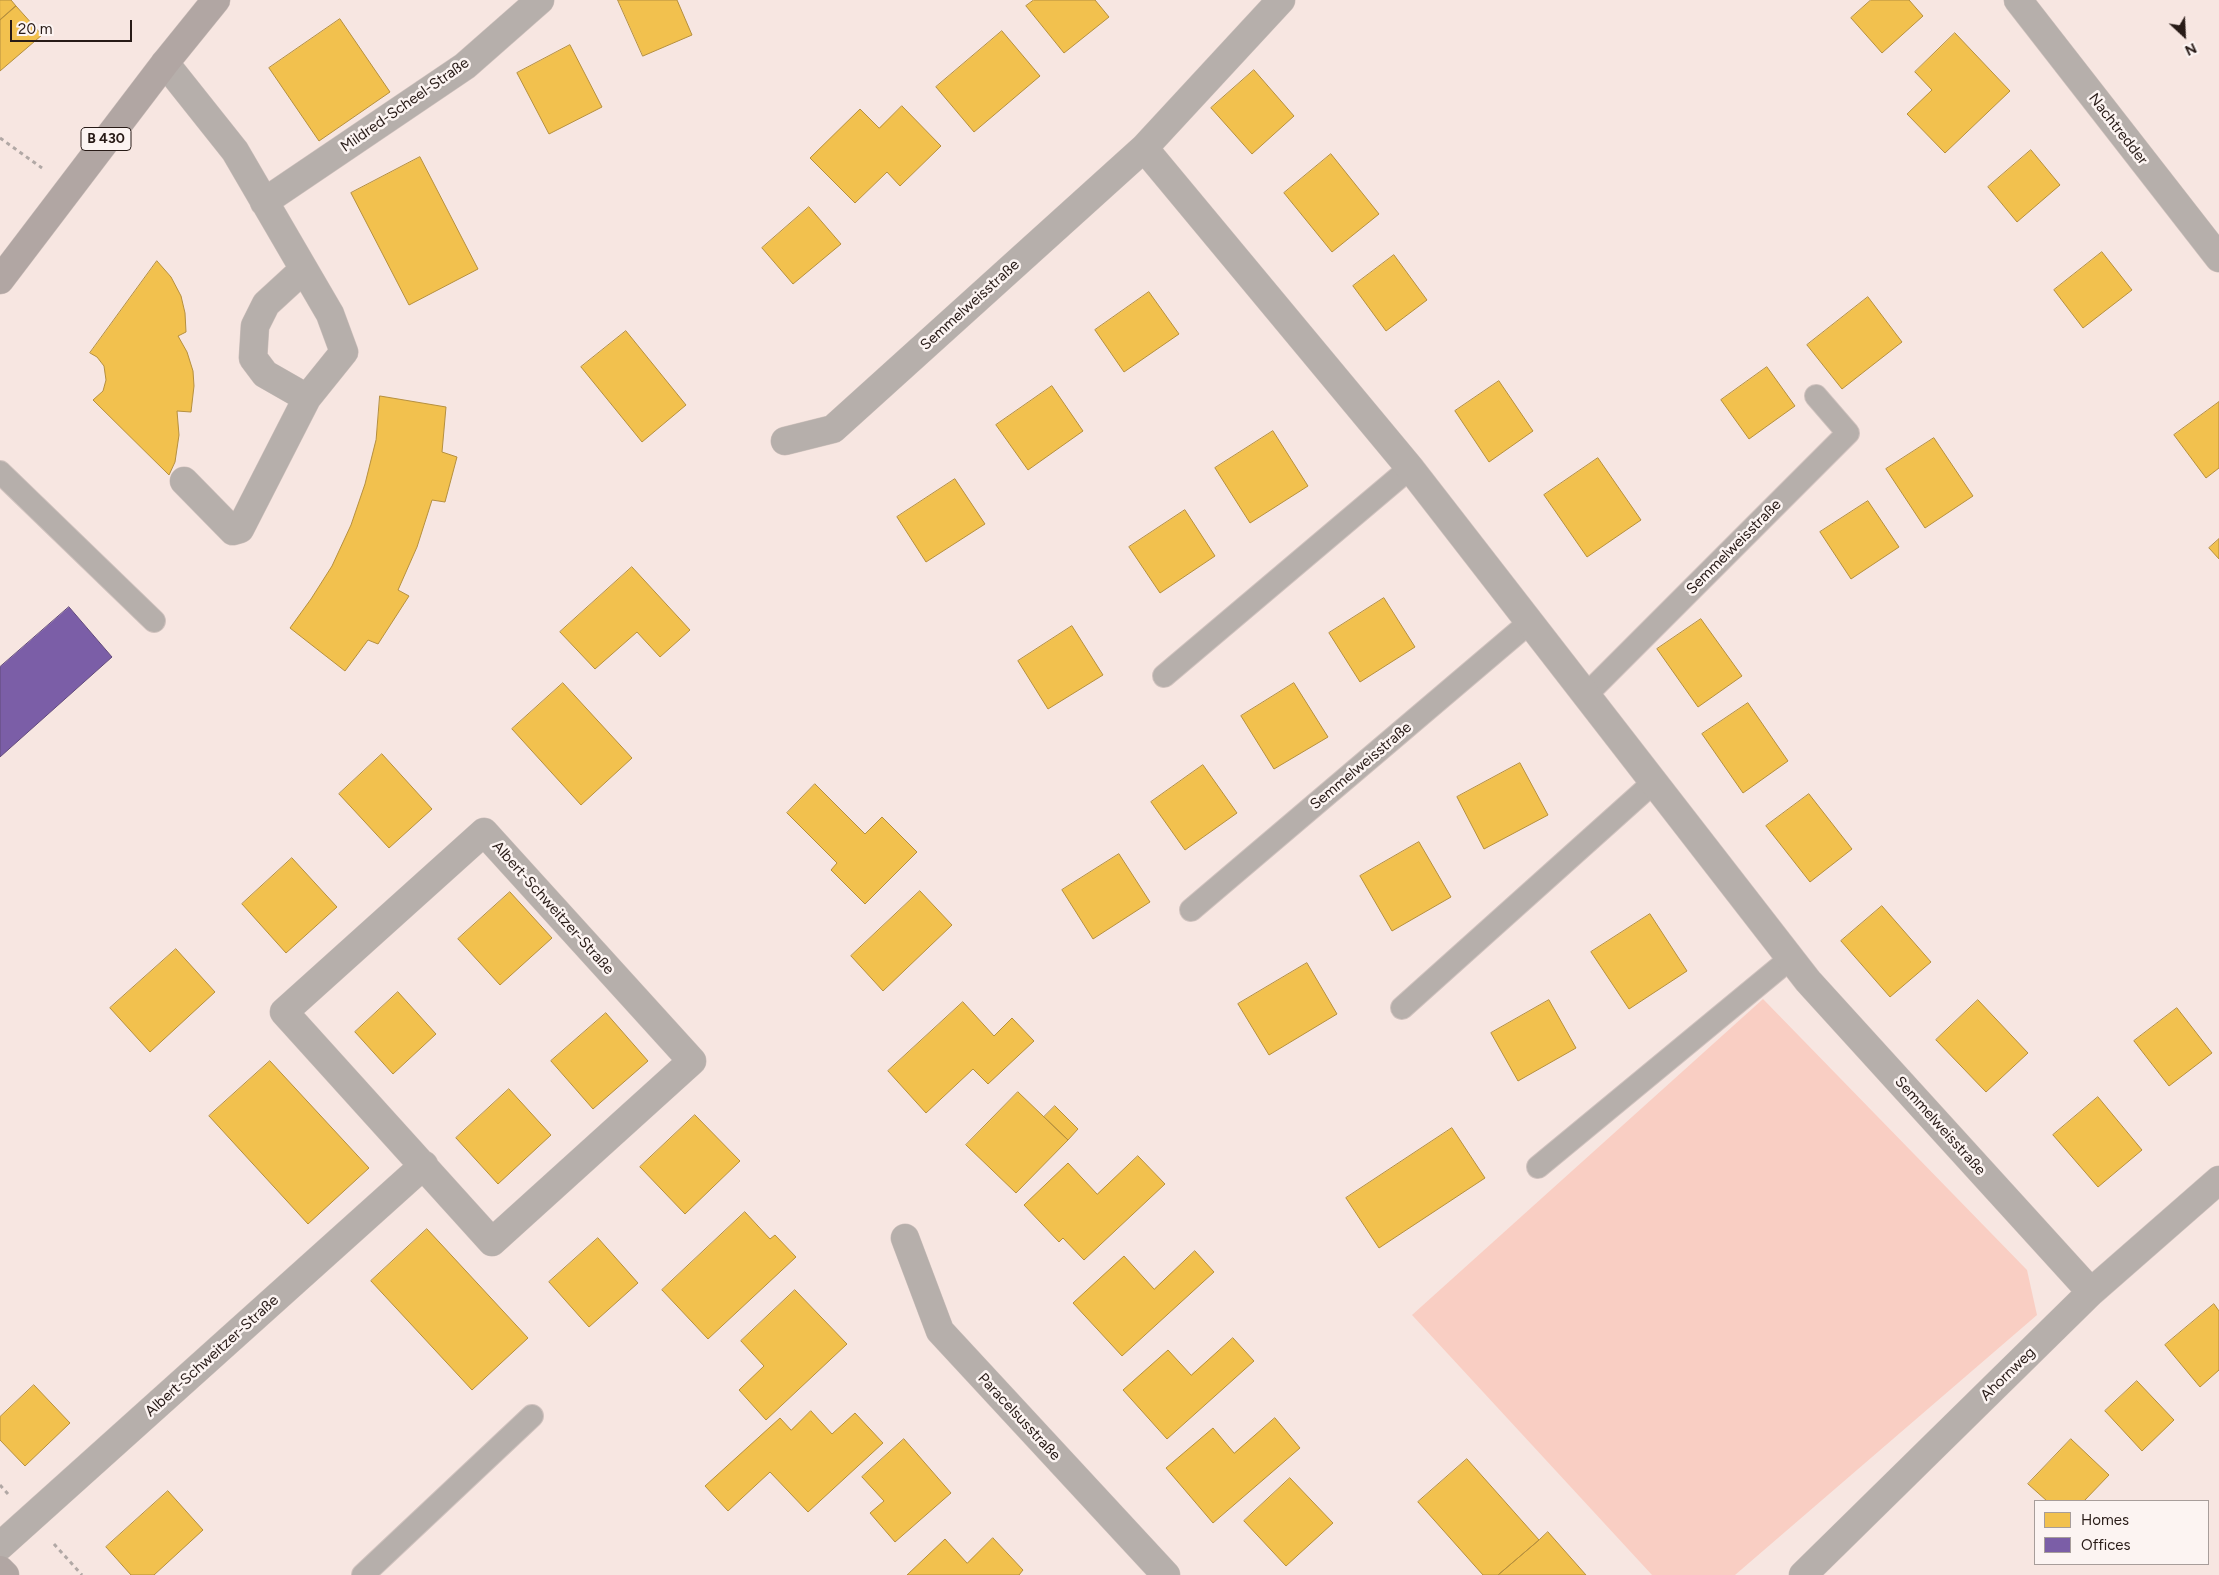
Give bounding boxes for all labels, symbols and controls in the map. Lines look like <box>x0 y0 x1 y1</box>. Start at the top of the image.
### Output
scale bar <box>12 10 135 42</box>
north arrow <box>2159 10 2209 60</box>
text: 20 m <box>18 20 52 38</box>
text: N <box>2182 39 2199 59</box>
street label: Mildred-Scheel-Straße <box>337 54 473 156</box>
street label: Nachtredder <box>2085 90 2151 168</box>
road number: B 430 <box>81 128 131 150</box>
street label: Semmelweisstraße <box>917 256 1023 354</box>
street label: Semmelweisstraße <box>1683 496 1785 598</box>
street label: Semmelweisstraße <box>1307 718 1415 814</box>
street label: Albert-Schweitzer-Straße <box>488 838 618 978</box>
street label: Semmelweisstraße <box>1891 1073 1989 1179</box>
street label: Albert-Schweitzer-Straße <box>142 1291 282 1421</box>
street label: Ahornweg <box>1977 1344 2039 1404</box>
street label: Paracelsusstraße <box>974 1370 1064 1464</box>
legend <box>2034 1500 2209 1565</box>
text: Homes <box>2081 1511 2129 1529</box>
text: Offices <box>2081 1536 2131 1554</box>

